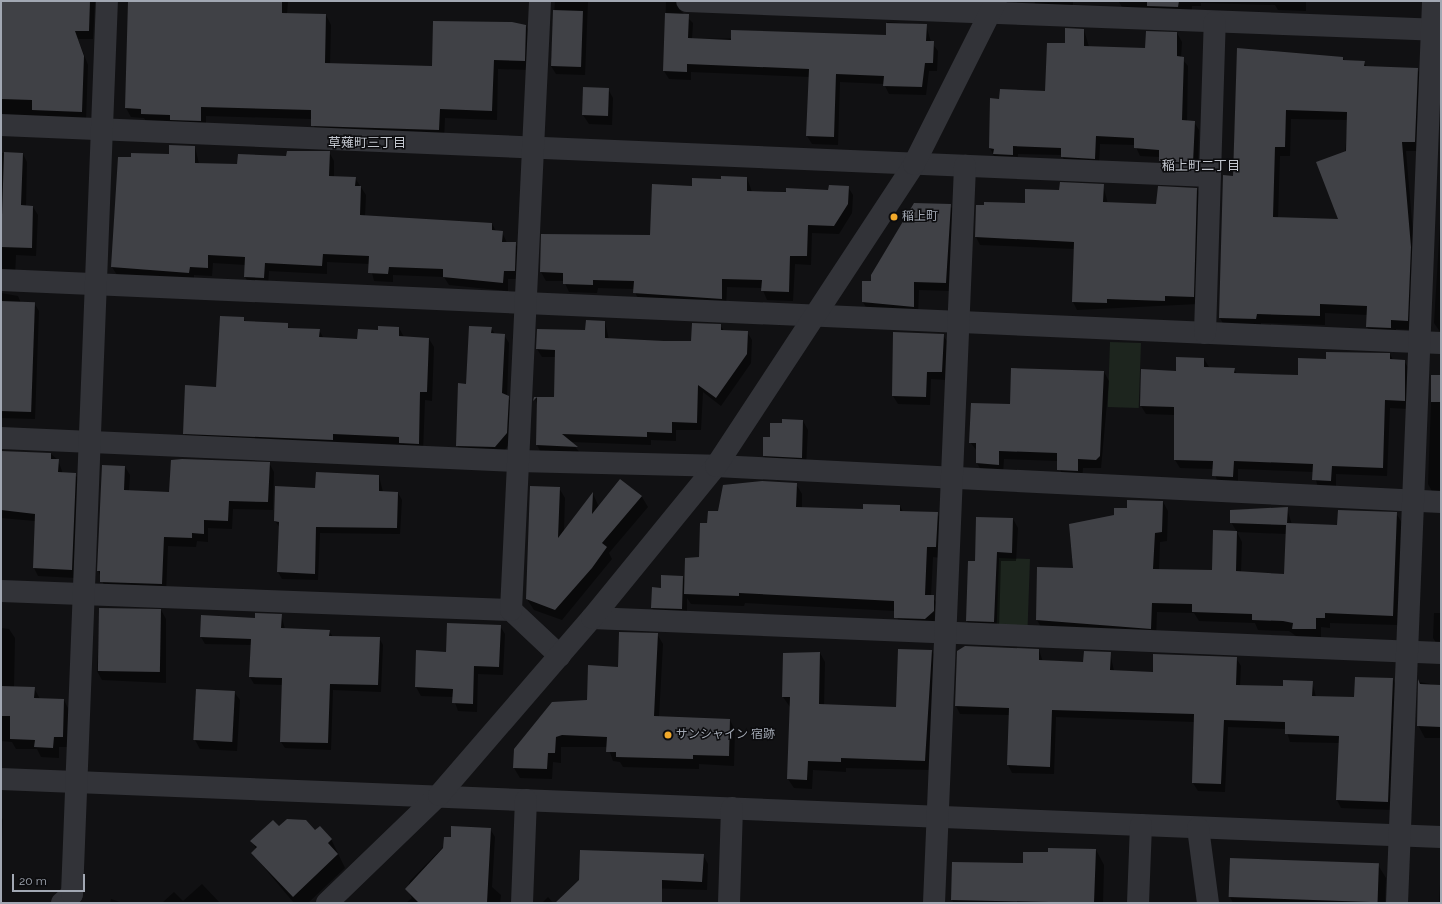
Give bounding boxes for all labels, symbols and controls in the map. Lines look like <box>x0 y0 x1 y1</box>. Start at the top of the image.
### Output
district label: 草薙町三丁目 <box>328 135 406 151</box>
district label: 稲上町二丁目 <box>1162 158 1240 174</box>
place label: 稲上町 <box>902 210 938 224</box>
marker: 稲上町 <box>889 212 899 222</box>
place label: サンシャイン 宿跡 <box>676 728 775 742</box>
marker: サンシャイン 宿跡 <box>663 730 673 740</box>
scale bar <box>14 866 87 892</box>
text: 20 m <box>19 874 47 888</box>

